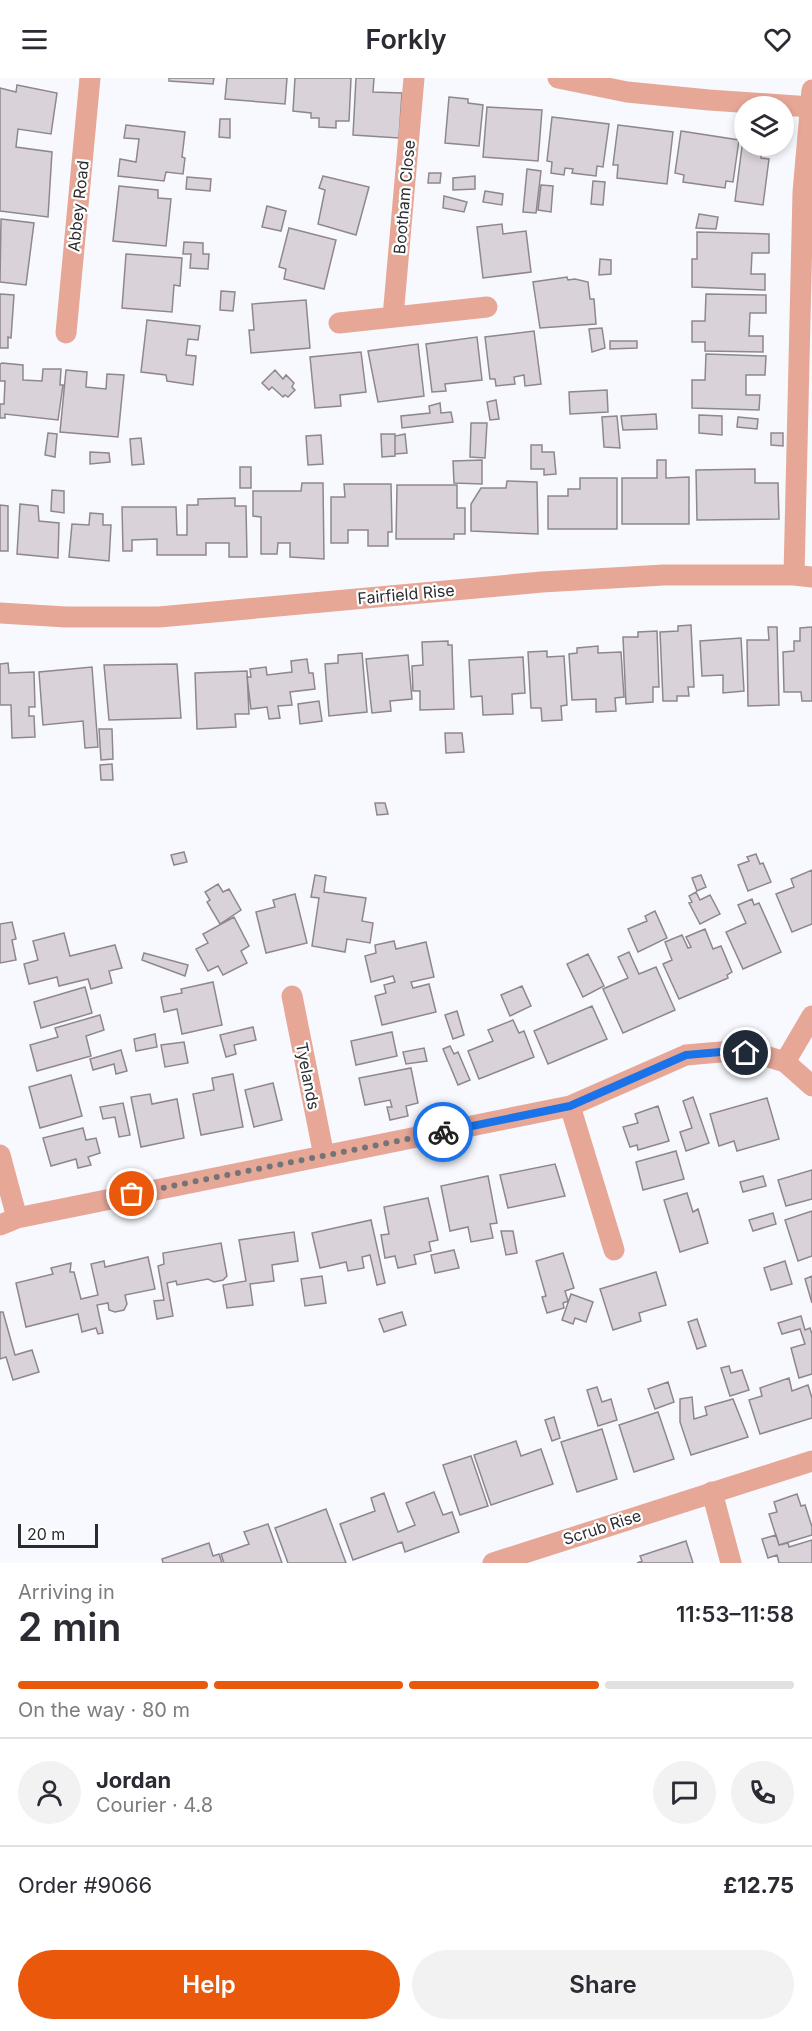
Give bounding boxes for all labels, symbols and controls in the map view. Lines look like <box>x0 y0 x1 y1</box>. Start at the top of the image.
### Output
icon: menu <box>18 23 51 56</box>
text: Forkly <box>365 23 447 56</box>
icon: heart <box>761 23 794 56</box>
map controls <box>734 96 794 156</box>
button: layers <box>734 96 794 156</box>
street label: Bootham Close <box>389 139 419 255</box>
street label: Abbey Road <box>63 159 93 253</box>
street label: Fairfield Rise <box>357 580 455 608</box>
pin <box>720 1027 771 1078</box>
icon: home <box>729 1036 762 1069</box>
street label: Tyelands <box>292 1041 324 1111</box>
courier <box>413 1102 473 1162</box>
icon: bike <box>427 1116 460 1149</box>
pin <box>106 1168 157 1219</box>
icon: bag <box>115 1177 148 1210</box>
street label: Scrub Rise <box>560 1505 644 1549</box>
scale bar <box>18 1521 98 1548</box>
text: 20 m <box>27 1524 65 1544</box>
text: Arriving in <box>18 1580 115 1604</box>
text: 11:53–11:58 <box>676 1601 794 1627</box>
text: 2 min <box>18 1603 121 1650</box>
text: On the way · 80 m <box>18 1698 190 1722</box>
button: person <box>18 1761 81 1824</box>
button: chat <box>653 1761 716 1824</box>
button: phone <box>731 1761 794 1824</box>
text: Jordan <box>96 1767 171 1793</box>
text: Courier · 4.8 <box>96 1793 213 1817</box>
text: Order #9066 <box>18 1872 152 1898</box>
text: £12.75 <box>723 1872 794 1898</box>
button: Help <box>18 1950 400 2019</box>
button: Share <box>412 1950 794 2019</box>

